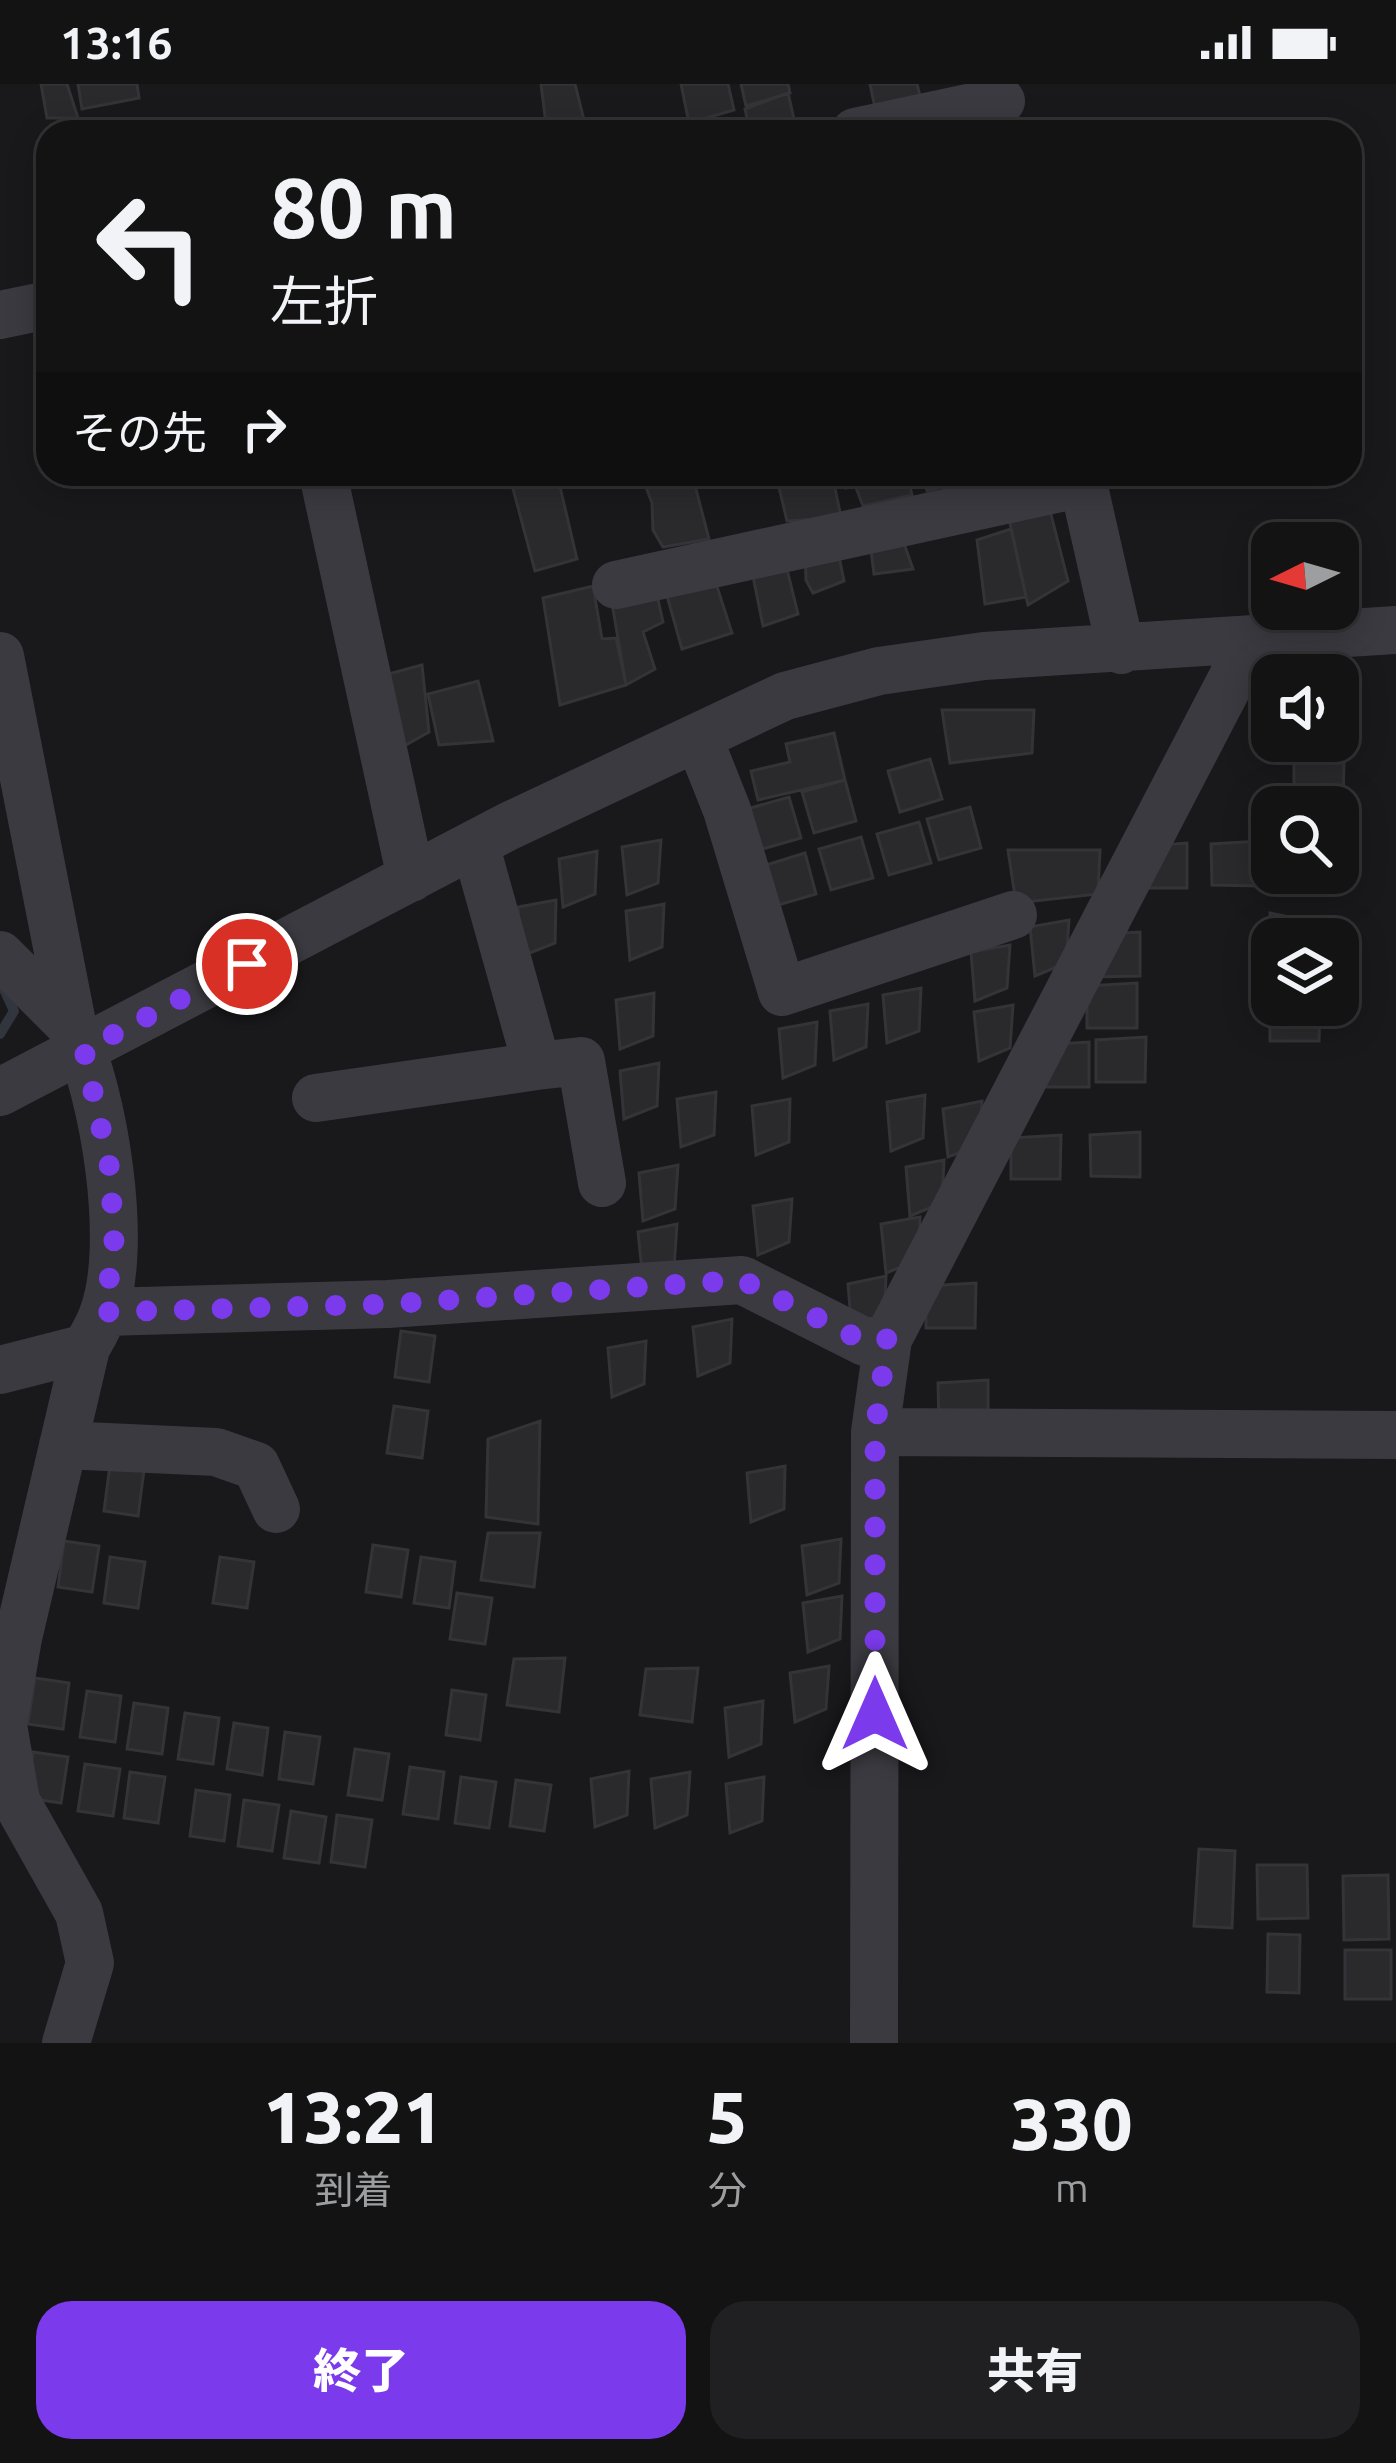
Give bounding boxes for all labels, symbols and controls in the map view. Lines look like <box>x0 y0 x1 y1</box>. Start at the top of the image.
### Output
text: 13:16 <box>60 17 173 68</box>
text: 80 m <box>270 160 457 254</box>
icon: left <box>72 168 228 324</box>
text: 左折 <box>270 271 378 331</box>
icon: right <box>231 396 297 462</box>
text: その先 <box>72 407 207 458</box>
north arrow <box>1251 522 1359 630</box>
map controls <box>1251 522 1359 1026</box>
button: sound <box>1251 654 1359 762</box>
button: search <box>1251 786 1359 894</box>
pin <box>196 913 298 1015</box>
button: layers <box>1251 918 1359 1026</box>
icon: arrive <box>214 931 280 997</box>
position arrow <box>812 1651 938 1777</box>
text: 13:21 <box>263 2076 444 2157</box>
text: 5 <box>707 2076 747 2157</box>
text: 330 <box>1011 2083 1133 2164</box>
text: m <box>1055 2166 1089 2209</box>
text: 到着 <box>314 2168 392 2211</box>
text: 分 <box>708 2168 747 2211</box>
button: 終了 <box>36 2301 686 2439</box>
button: 共有 <box>710 2301 1360 2439</box>

